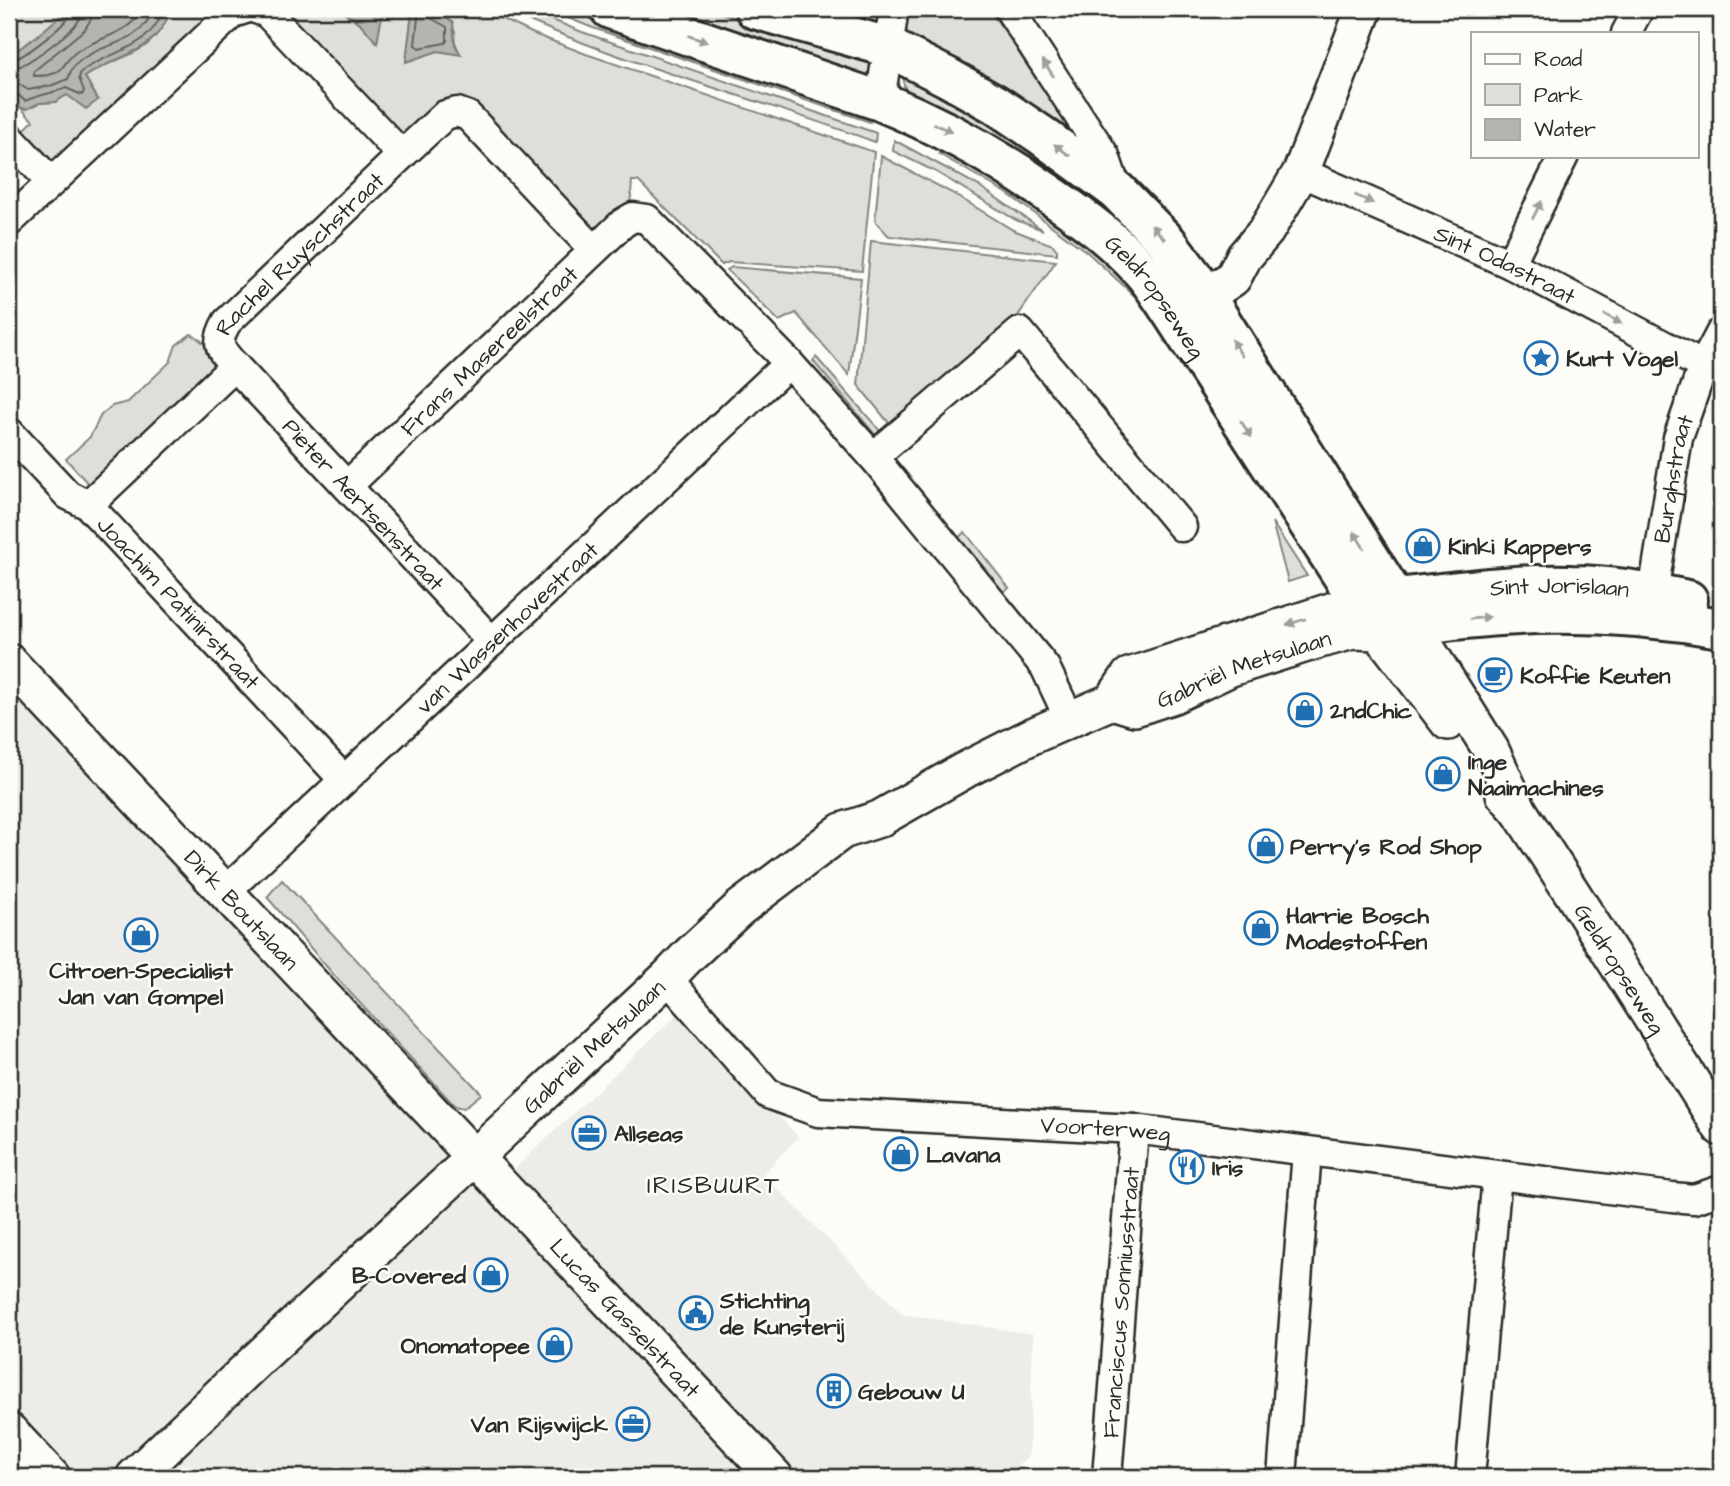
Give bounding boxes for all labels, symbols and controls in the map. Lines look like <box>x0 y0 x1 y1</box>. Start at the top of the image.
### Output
legend <box>1471 32 1698 158</box>
one-way arrow <box>687 34 708 45</box>
text: Road <box>1534 45 1582 74</box>
one-way arrow <box>1041 58 1054 78</box>
text: Park <box>1534 81 1583 110</box>
text: Water <box>1534 115 1596 144</box>
one-way arrow <box>932 123 953 134</box>
one-way arrow <box>1053 144 1071 158</box>
street label: Rachel Ruyschstraat <box>208 165 392 341</box>
one-way arrow <box>1354 194 1375 205</box>
one-way arrow <box>1531 200 1542 220</box>
street label: Sint Odastraat <box>1429 218 1582 313</box>
one-way arrow <box>1151 224 1167 241</box>
street label: Geldropseweg <box>1098 228 1213 366</box>
street label: Frans Masereelstraat <box>394 258 586 444</box>
one-way arrow <box>1603 313 1623 324</box>
one-way arrow <box>1231 338 1244 357</box>
place icon: Kurt Vogel <box>1522 339 1560 377</box>
place label: Kurt Vogel <box>1566 343 1678 376</box>
street label: Burghstraat <box>1646 410 1702 545</box>
street label: Pieter Aertsenstraat <box>275 412 452 599</box>
one-way arrow <box>1239 420 1253 438</box>
street label: Joachim Patinirstraat <box>89 509 267 698</box>
shop icon: Kinki Kappers <box>1404 527 1442 565</box>
one-way arrow <box>1352 531 1366 549</box>
place label: Kinki Kappers <box>1448 531 1592 563</box>
street label: van Wassenhovestraat <box>409 534 606 722</box>
street label: Sint Jorislaan <box>1489 570 1631 606</box>
one-way arrow <box>1470 612 1492 623</box>
one-way arrow <box>1285 618 1306 628</box>
street label: Gabriël Metsulaan <box>1153 623 1335 717</box>
cafe icon: Koffie Keuten <box>1476 656 1514 694</box>
place label: Koffie Keuten <box>1520 660 1671 692</box>
shop icon: 2ndChic <box>1286 691 1324 729</box>
place label: 2ndChic <box>1329 695 1413 727</box>
place label: Inge Naaimachines <box>1468 746 1604 804</box>
shop icon: Inge Naaimachines <box>1424 755 1462 793</box>
shop icon: Perry's Rod Shop <box>1247 827 1285 865</box>
place label: Perry's Rod Shop <box>1290 831 1482 865</box>
street label: Dirk Boutslaan <box>176 843 306 978</box>
street label: Geldropseweg <box>1566 898 1673 1041</box>
place label: Harrie Bosch Modestoffen <box>1286 900 1430 958</box>
shop icon: Harrie Bosch Modestoffen <box>1242 909 1280 947</box>
shop icon: Citroen-Specialist Jan van Gompel <box>122 916 160 954</box>
place label: Citroen-Specialist Jan van Gompel <box>49 955 233 1013</box>
street label: Gabriël Metsulaan <box>516 972 673 1122</box>
street label: Voorterweg <box>1040 1109 1173 1151</box>
office icon: Allseas <box>570 1114 608 1152</box>
place label: Allseas <box>614 1118 684 1150</box>
shop icon: Lavana <box>882 1135 920 1173</box>
place label: Lavana <box>926 1139 1001 1171</box>
restaurant icon: Iris <box>1168 1148 1206 1186</box>
place label: Iris <box>1212 1152 1244 1184</box>
street label: Franciscus Sonniusstraat <box>1095 1165 1148 1440</box>
district label: IRISBUURT <box>647 1169 781 1203</box>
street label: Lucas Gasselstraat <box>542 1232 708 1406</box>
shop icon: B-Covered <box>472 1256 510 1294</box>
place label: B-Covered <box>352 1260 466 1292</box>
place label: Stichting de Kunsterij <box>719 1285 845 1343</box>
public building icon: Stichting de Kunsterij <box>677 1294 715 1332</box>
shop icon: Onomatopee <box>536 1326 574 1364</box>
place label: Onomatopee <box>401 1330 531 1362</box>
building icon: Gebouw U <box>815 1372 853 1410</box>
place label: Gebouw U <box>858 1376 965 1408</box>
office icon: Van Rijswijck <box>614 1405 652 1443</box>
place label: Van Rijswijck <box>470 1409 609 1441</box>

